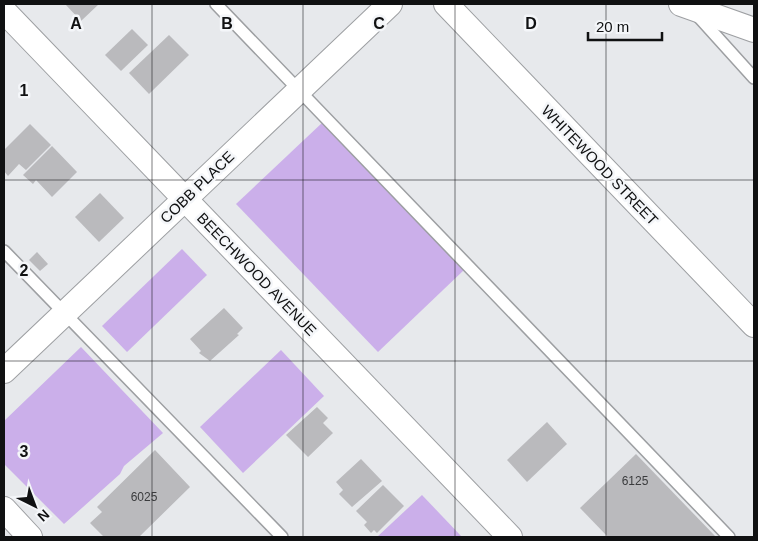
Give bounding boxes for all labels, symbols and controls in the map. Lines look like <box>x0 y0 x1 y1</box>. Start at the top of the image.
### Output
scale bar <box>588 10 662 42</box>
text: A <box>70 15 82 32</box>
text: B <box>221 15 233 32</box>
text: C <box>373 15 385 32</box>
text: D <box>525 15 537 32</box>
text: 20 m <box>596 18 629 35</box>
text: 1 <box>20 82 29 99</box>
street label: WHITEWOOD STREET <box>538 102 662 228</box>
street label: COBB PLACE <box>157 148 237 226</box>
street label: BEECHWOOD AVENUE <box>194 209 320 339</box>
text: 2 <box>20 262 29 279</box>
text: 3 <box>20 443 29 460</box>
house number: 6125 <box>622 474 649 488</box>
north arrow <box>10 481 60 531</box>
house number: 6025 <box>131 490 158 504</box>
text: N <box>35 506 53 525</box>

